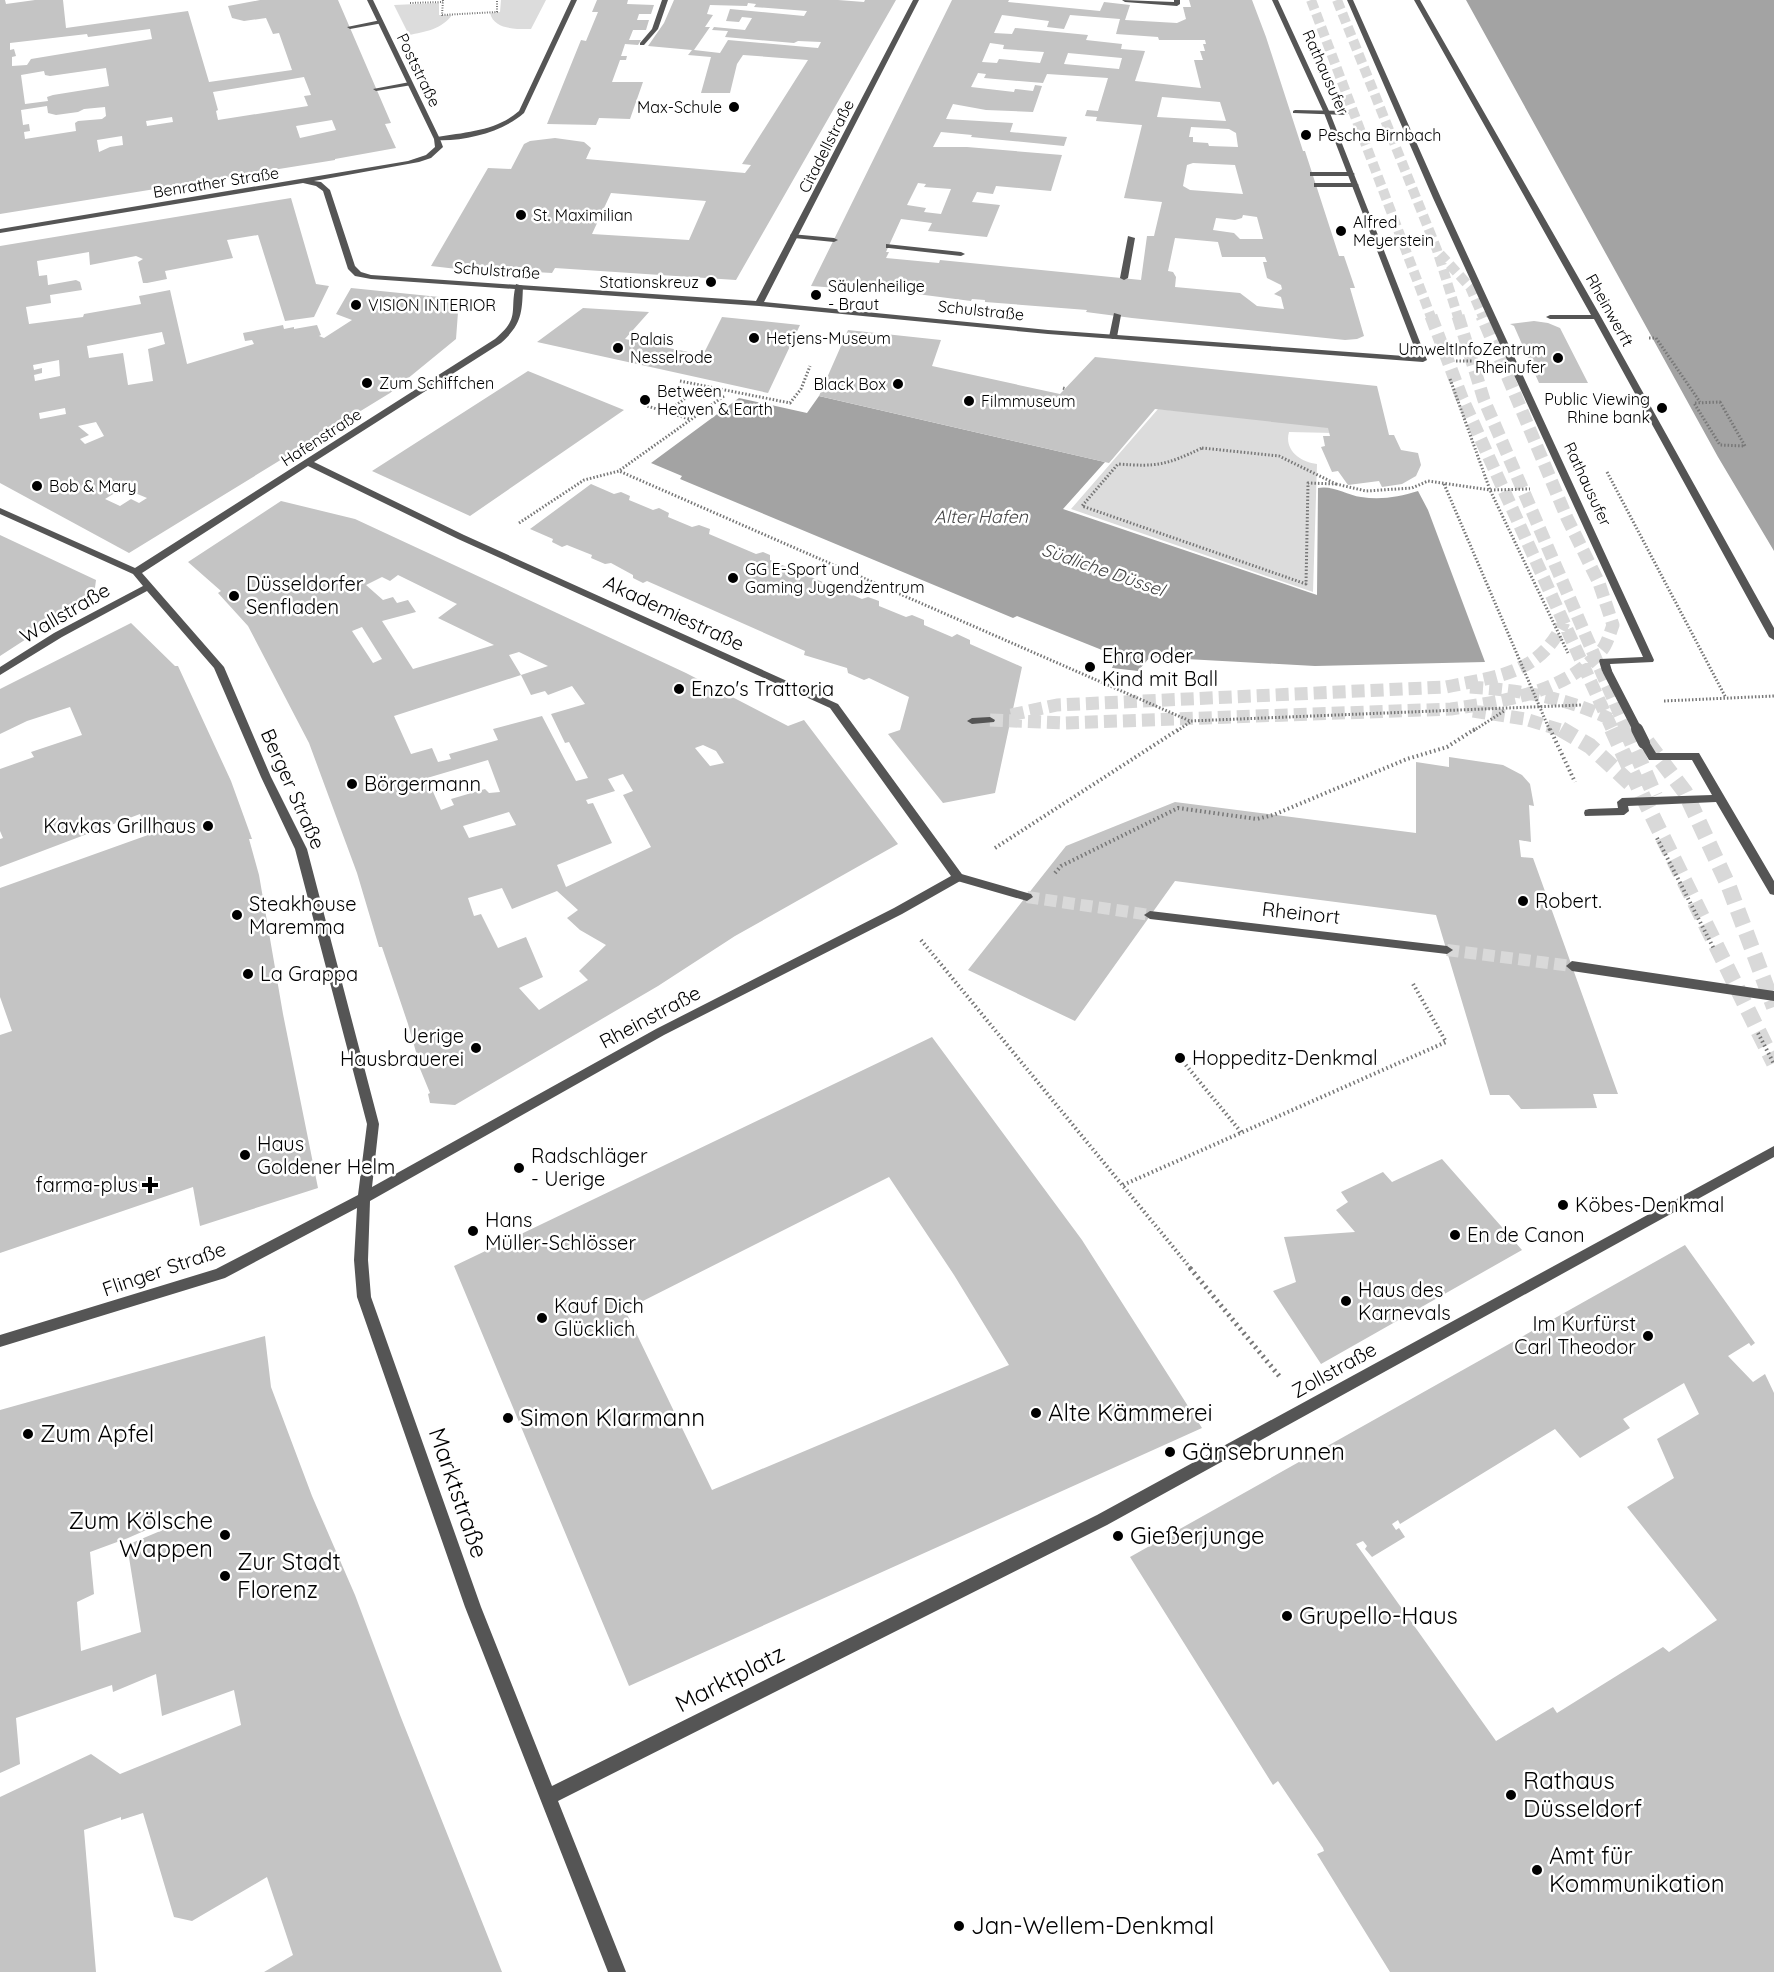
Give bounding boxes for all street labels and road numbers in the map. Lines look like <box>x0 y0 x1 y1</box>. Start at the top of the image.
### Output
street label: Rathausufer <box>1298 27 1354 117</box>
street label: Poststraße <box>393 30 445 110</box>
street label: Citadellstraße <box>794 96 858 196</box>
street label: Benrather Straße <box>152 162 280 202</box>
street label: Schulstraße <box>453 257 541 283</box>
street label: Rheinwerft <box>1582 270 1638 350</box>
street label: Schulstraße <box>937 296 1025 324</box>
street label: Hafenstraße <box>277 404 365 470</box>
street label: Rathausufer <box>1560 439 1616 529</box>
street label: Akademiestraße <box>600 569 748 656</box>
street label: Wallstraße <box>15 577 114 648</box>
street label: Berger Straße <box>256 725 331 853</box>
street label: Rheinort <box>1261 896 1342 929</box>
street label: Rheinstraße <box>595 979 705 1054</box>
street label: Flinger Straße <box>99 1236 229 1301</box>
street label: Zollstraße <box>1287 1336 1381 1403</box>
street label: Marktstraße <box>423 1423 495 1562</box>
street label: Marktplatz <box>670 1638 789 1718</box>

